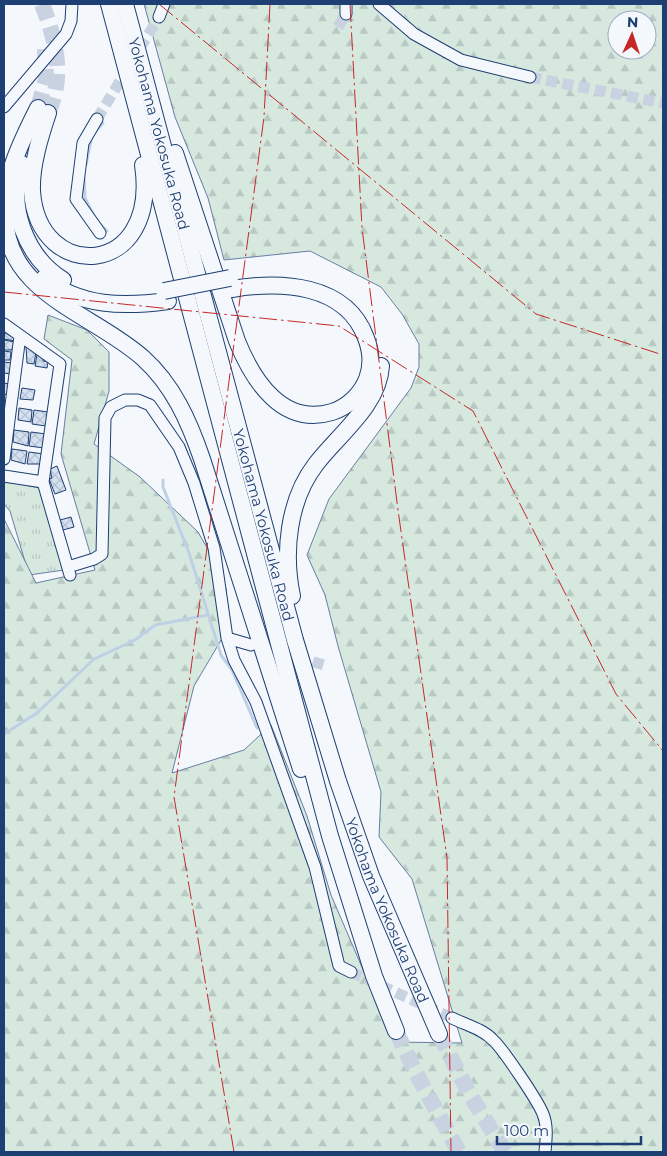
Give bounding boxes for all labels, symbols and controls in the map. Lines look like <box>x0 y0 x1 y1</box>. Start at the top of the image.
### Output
north arrow <box>607 10 657 60</box>
text: N <box>627 13 639 31</box>
street label: Yokohama Yokosuka Road <box>125 35 194 232</box>
street label: Yokohama Yokosuka Road <box>229 427 299 623</box>
street label: Yokohama Yokosuka Road <box>342 815 434 1005</box>
scale bar <box>497 1114 641 1146</box>
text: 100 m <box>504 1121 549 1140</box>

